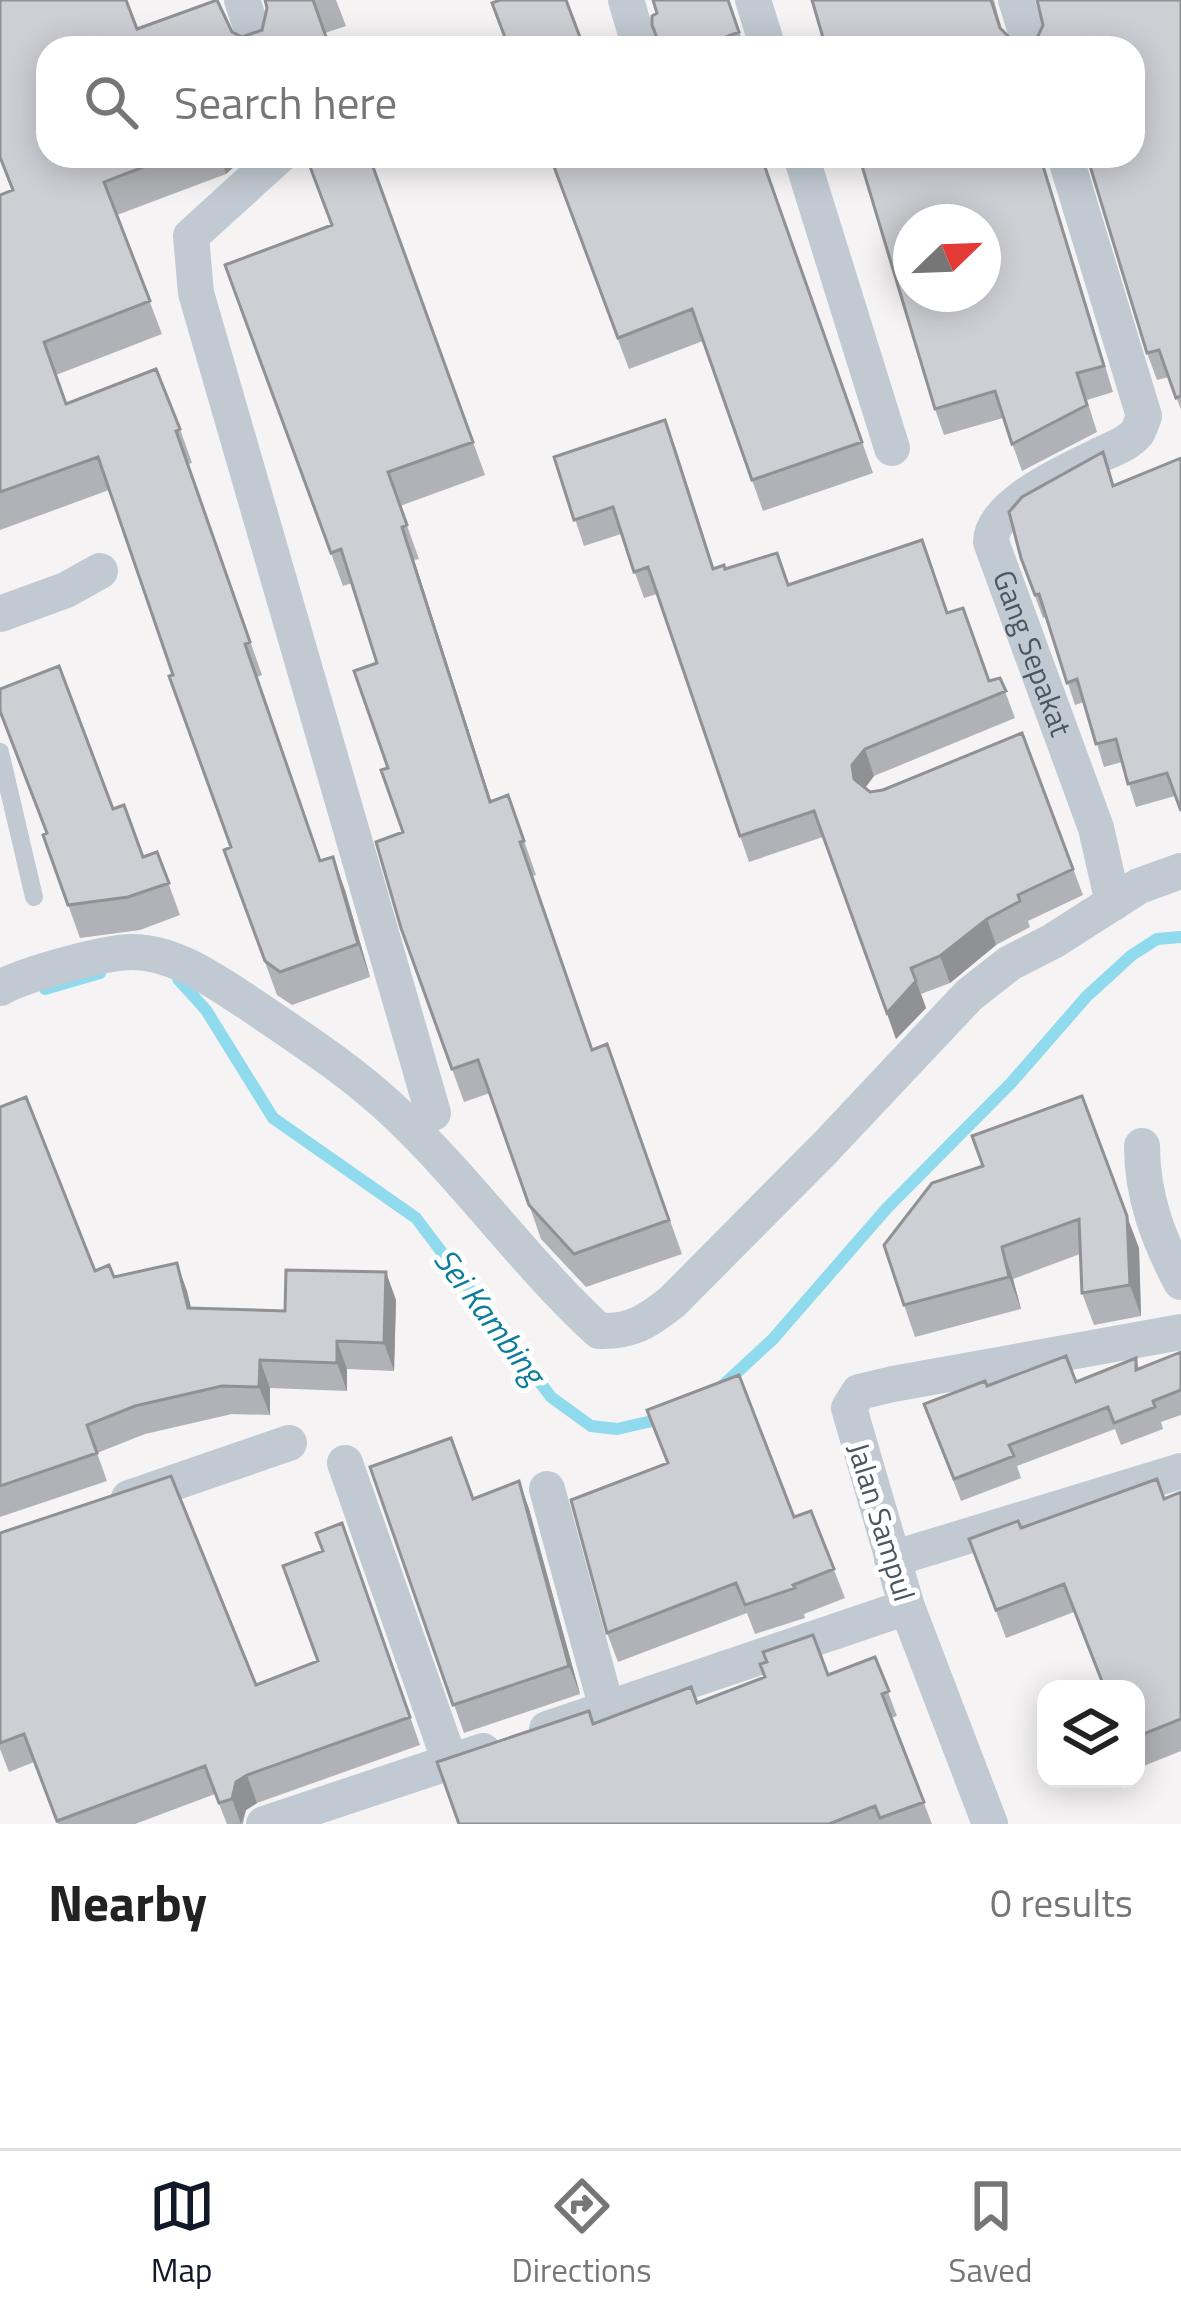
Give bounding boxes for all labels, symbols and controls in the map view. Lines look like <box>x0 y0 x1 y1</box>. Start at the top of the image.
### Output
search box <box>36 36 1145 168</box>
text: Search here <box>174 68 397 136</box>
icon: search <box>78 69 144 135</box>
north arrow <box>893 204 1001 312</box>
street label: Gang Sepakat <box>981 564 1085 743</box>
water label: Sei Kambing <box>422 1237 560 1398</box>
street label: Jalan Sampul <box>836 1437 928 1607</box>
map controls <box>1037 1680 1145 1788</box>
button: layers <box>1037 1680 1145 1788</box>
text: Nearby <box>48 1863 207 1941</box>
text: 0 results <box>990 1873 1133 1932</box>
tab: Map <box>149 2173 215 2295</box>
tab: Directions <box>512 2173 652 2295</box>
tab: Saved <box>949 2173 1032 2295</box>

